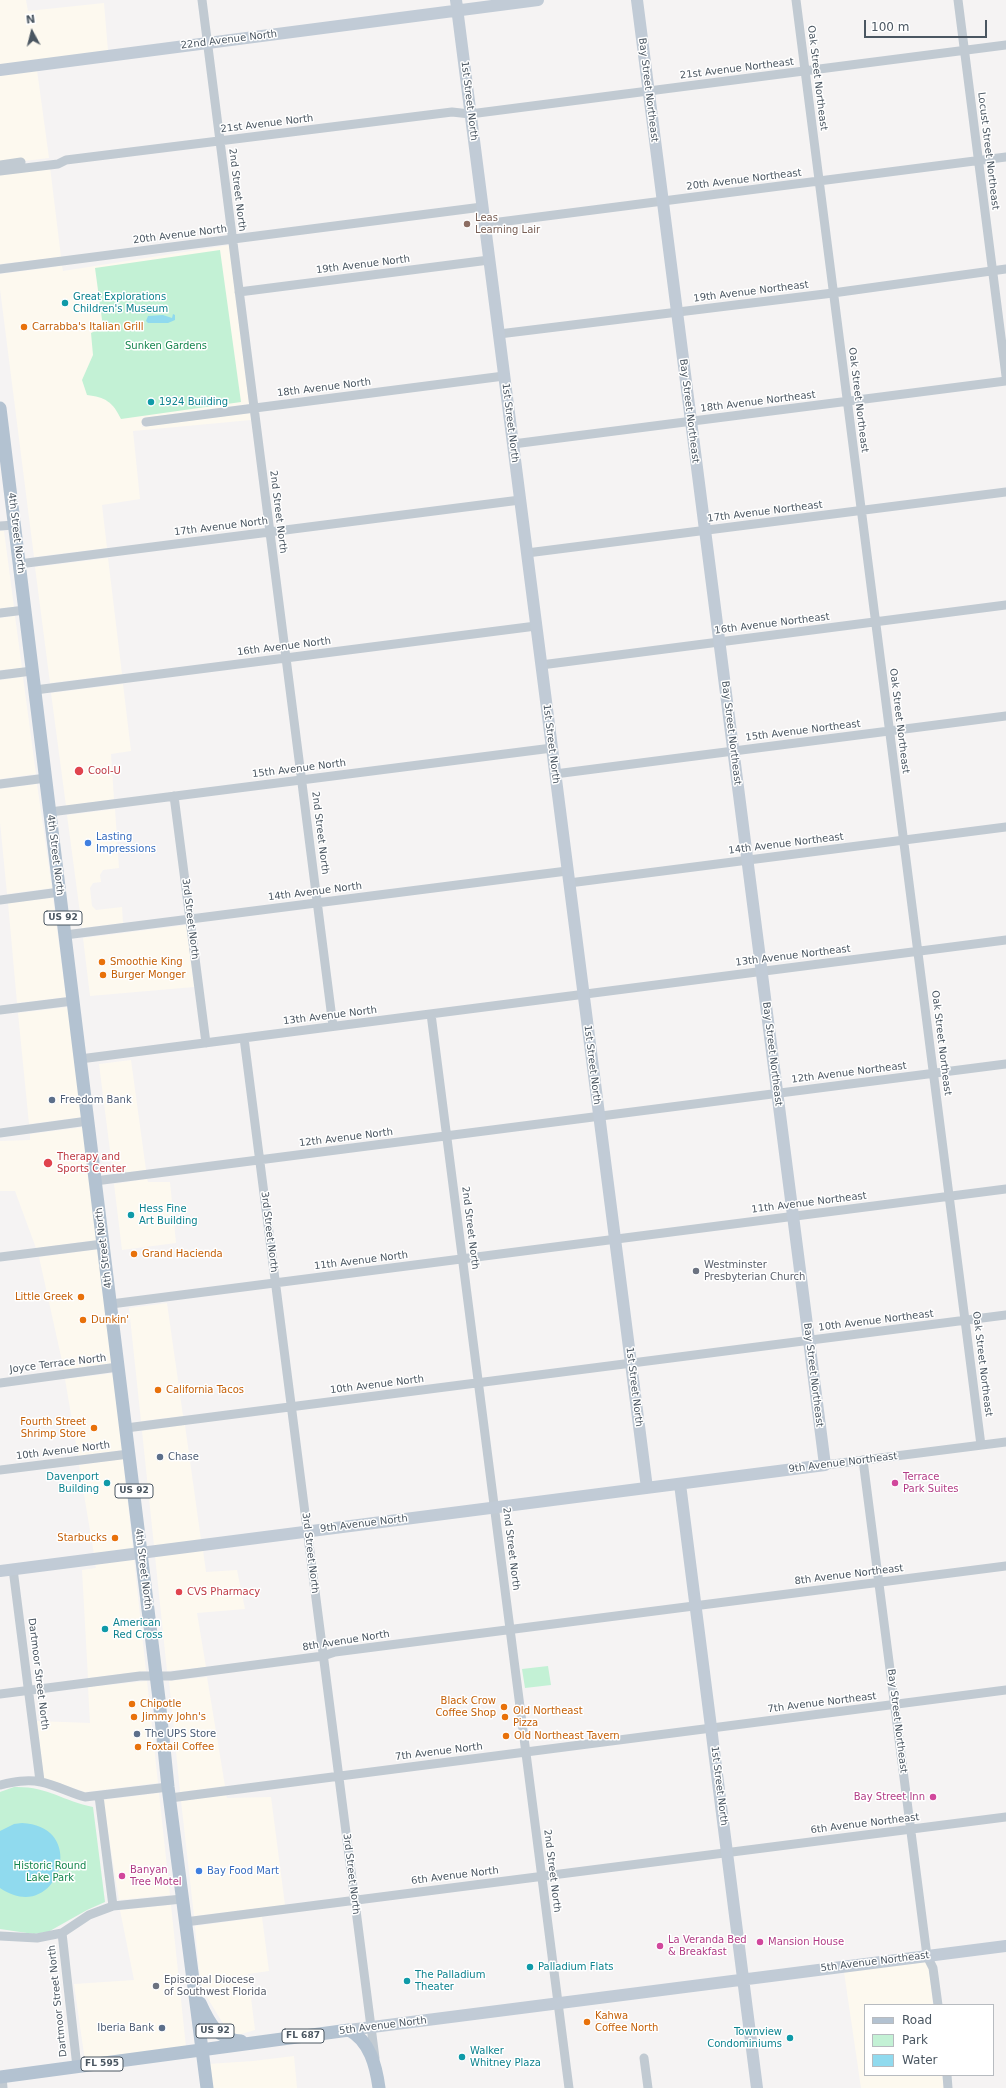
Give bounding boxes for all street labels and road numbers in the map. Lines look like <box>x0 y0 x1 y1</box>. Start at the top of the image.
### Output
street label: Oak Street Northeast <box>805 25 829 131</box>
street label: 22nd Avenue North <box>180 28 278 52</box>
street label: Bay Street Northeast <box>636 37 660 143</box>
street label: 21st Avenue Northeast <box>679 56 795 82</box>
street label: 1st Street North <box>458 60 480 142</box>
street label: Locust Street Northeast <box>975 91 1001 211</box>
street label: 21st Avenue North <box>220 112 314 136</box>
street label: 2nd Street North <box>226 148 248 232</box>
street label: 20th Avenue Northeast <box>686 167 802 193</box>
street label: 20th Avenue North <box>132 223 228 247</box>
street label: 19th Avenue North <box>315 253 411 277</box>
street label: 19th Avenue Northeast <box>693 279 809 305</box>
street label: Oak Street Northeast <box>846 347 870 453</box>
street label: Bay Street Northeast <box>677 358 701 464</box>
street label: 18th Avenue North <box>276 376 372 400</box>
street label: 1st Street North <box>499 382 521 464</box>
street label: 18th Avenue Northeast <box>700 389 816 415</box>
street label: 2nd Street North <box>267 470 289 554</box>
street label: 4th Street North <box>5 492 27 574</box>
street label: 17th Avenue Northeast <box>707 499 823 525</box>
street label: 17th Avenue North <box>173 515 269 539</box>
street label: 16th Avenue Northeast <box>714 611 830 637</box>
street label: 16th Avenue North <box>236 635 332 659</box>
street label: Oak Street Northeast <box>887 668 911 774</box>
street label: Bay Street Northeast <box>719 680 743 786</box>
street label: 1st Street North <box>540 703 562 785</box>
street label: 15th Avenue Northeast <box>745 718 861 744</box>
street label: 15th Avenue North <box>251 757 347 781</box>
street label: 2nd Street North <box>309 791 331 875</box>
street label: 4th Street North <box>44 814 66 896</box>
street label: 14th Avenue Northeast <box>728 831 844 857</box>
street label: 3rd Street North <box>179 878 201 960</box>
street label: 14th Avenue North <box>267 880 363 904</box>
road number: US 92 <box>44 911 82 925</box>
street label: 13th Avenue Northeast <box>735 943 851 969</box>
street label: Oak Street Northeast <box>929 990 953 1096</box>
street label: Bay Street Northeast <box>760 1001 784 1107</box>
street label: 13th Avenue North <box>282 1004 378 1028</box>
street label: 1st Street North <box>581 1024 603 1106</box>
street label: 12th Avenue Northeast <box>791 1060 907 1086</box>
street label: 12th Avenue North <box>298 1126 394 1150</box>
street label: 2nd Street North <box>459 1186 481 1270</box>
street label: 11th Avenue Northeast <box>751 1190 867 1216</box>
street label: 3rd Street North <box>258 1191 280 1273</box>
street label: 4th Street North <box>93 1207 115 1289</box>
street label: 11th Avenue North <box>313 1249 409 1273</box>
street label: 10th Avenue Northeast <box>818 1308 934 1334</box>
street label: Oak Street Northeast <box>970 1311 994 1417</box>
street label: Bay Street Northeast <box>801 1322 825 1428</box>
street label: 1st Street North <box>623 1346 645 1428</box>
street label: Joyce Terrace North <box>9 1352 107 1376</box>
street label: 10th Avenue North <box>329 1373 425 1397</box>
street label: 10th Avenue North <box>15 1439 111 1463</box>
street label: 9th Avenue Northeast <box>788 1450 898 1476</box>
road number: US 92 <box>115 1484 153 1498</box>
street label: 2nd Street North <box>500 1507 522 1591</box>
street label: 3rd Street North <box>299 1512 321 1594</box>
street label: 9th Avenue North <box>320 1513 408 1535</box>
street label: 4th Street North <box>132 1528 154 1610</box>
street label: 8th Avenue Northeast <box>794 1562 904 1588</box>
street label: Dartmoor Street North <box>25 1617 51 1731</box>
street label: 8th Avenue North <box>302 1628 390 1654</box>
street label: Bay Street Northeast <box>885 1668 909 1774</box>
street label: 7th Avenue Northeast <box>767 1690 877 1716</box>
street label: 7th Avenue North <box>395 1741 483 1763</box>
street label: 1st Street North <box>708 1745 730 1827</box>
street label: 6th Avenue Northeast <box>810 1811 920 1837</box>
street label: 2nd Street North <box>541 1829 563 1913</box>
street label: 3rd Street North <box>340 1833 362 1915</box>
street label: 6th Avenue North <box>411 1865 499 1887</box>
street label: Dartmoor Street North <box>46 1944 70 2058</box>
street label: 5th Avenue Northeast <box>820 1949 930 1975</box>
street label: 5th Avenue North <box>339 2015 427 2037</box>
road number: US 92 <box>196 2024 234 2038</box>
road number: FL 687 <box>282 2029 324 2043</box>
road number: FL 595 <box>81 2057 123 2071</box>

